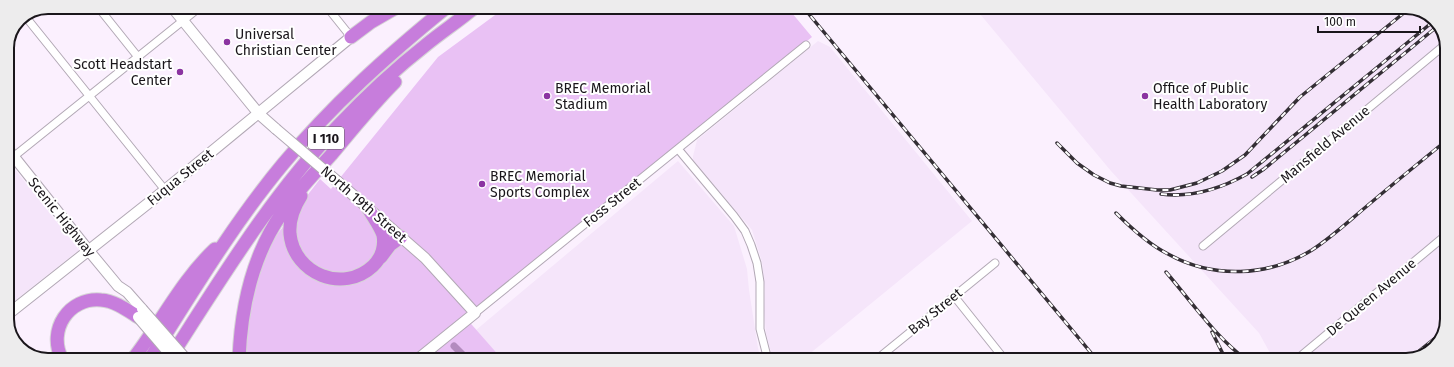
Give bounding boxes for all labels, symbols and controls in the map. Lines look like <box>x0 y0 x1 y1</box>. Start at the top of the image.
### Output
scale bar <box>1318 8 1420 34</box>
text: 100 m <box>1324 15 1356 29</box>
place label: Universal Christian Center <box>235 26 337 59</box>
marker: Universal Christian Center <box>222 37 232 47</box>
place label: Scott Headstart Center <box>73 56 173 89</box>
marker: Scott Headstart Center <box>175 67 185 77</box>
place label: BREC Memorial Stadium <box>555 80 650 113</box>
place label: Office of Public Health Laboratory <box>1153 80 1267 113</box>
marker: BREC Memorial Stadium <box>542 91 552 101</box>
marker: Office of Public Health Laboratory <box>1140 91 1150 101</box>
street label: Mansfield Avenue <box>1277 102 1373 187</box>
road number: I 110 <box>308 127 344 149</box>
street label: Fuqua Street <box>144 145 218 209</box>
street label: North 19th Street <box>317 162 411 247</box>
place label: BREC Memorial Sports Complex <box>490 168 589 201</box>
street label: Foss Street <box>580 173 645 231</box>
street label: Scenic Highway <box>24 174 99 261</box>
marker: BREC Memorial Sports Complex <box>477 179 487 189</box>
street label: De Queen Avenue <box>1323 255 1420 340</box>
street label: Bay Street <box>905 284 966 338</box>

